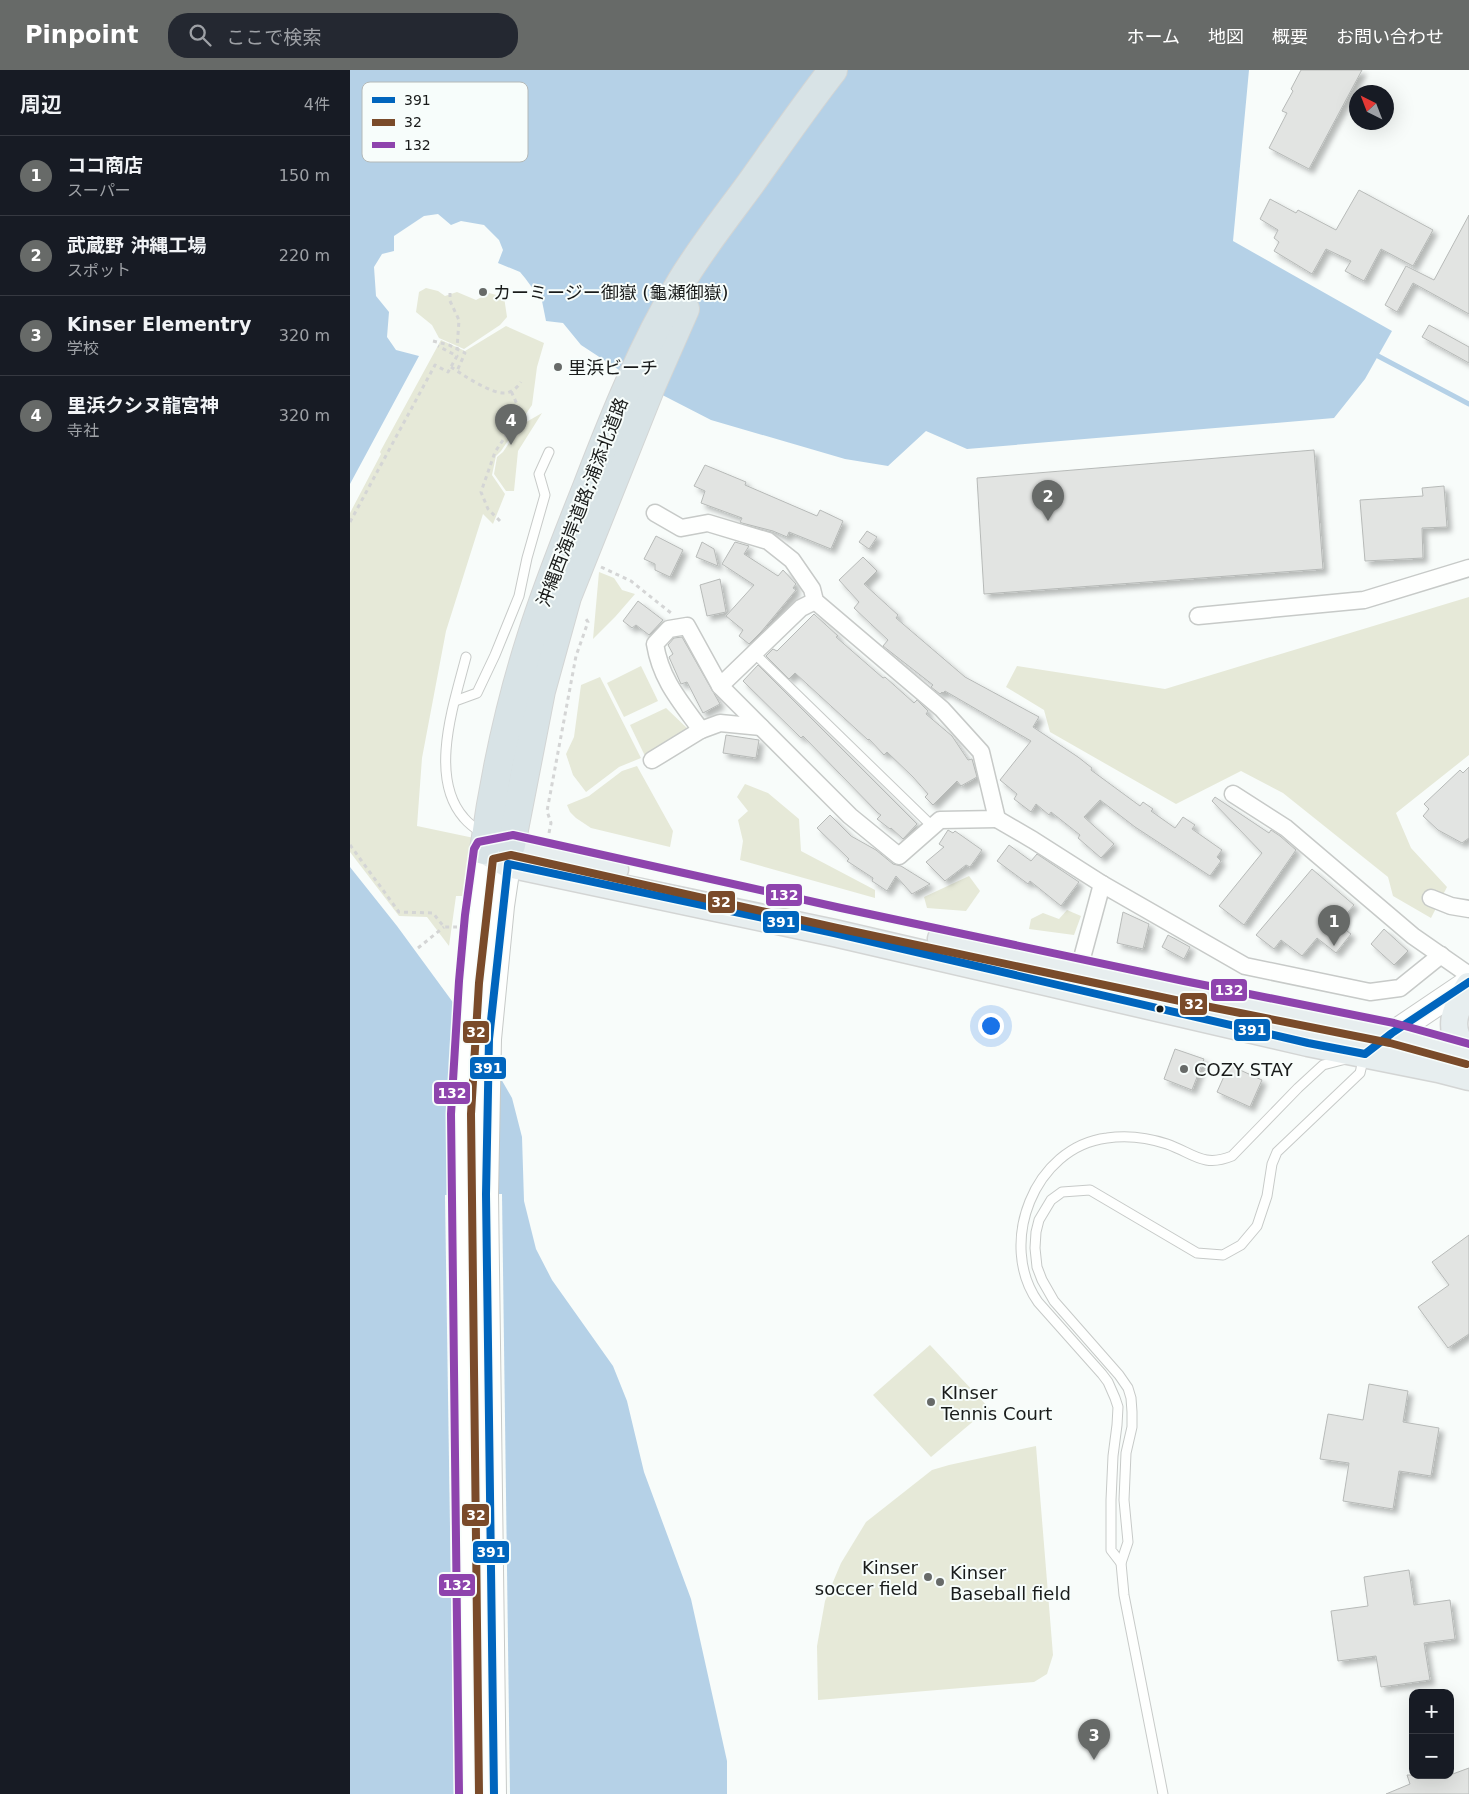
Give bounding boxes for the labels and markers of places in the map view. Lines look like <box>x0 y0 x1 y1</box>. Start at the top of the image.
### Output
place label: カーミージー御嶽 (龜瀬御嶽) <box>493 282 728 303</box>
marker: カーミージー御嶽 (龜瀬御嶽) <box>477 286 489 298</box>
place label: 里浜ビーチ <box>568 357 658 378</box>
marker: 里浜ビーチ <box>552 361 564 373</box>
pin: 4 <box>495 404 527 445</box>
pin: 2 <box>1032 480 1064 521</box>
pin: 1 <box>1318 905 1350 946</box>
unlabelled marker <box>1155 1004 1165 1014</box>
place label: COZY STAY <box>1194 1059 1294 1080</box>
marker: COZY STAY <box>1178 1063 1190 1075</box>
place label: KInser Tennis Court <box>940 1382 1052 1424</box>
marker: KInser Tennis Court <box>925 1396 937 1408</box>
place label: Kinser soccer field <box>815 1557 919 1599</box>
place label: Kinser Baseball field <box>950 1562 1071 1604</box>
marker: Kinser soccer field <box>922 1571 934 1583</box>
marker: Kinser Baseball field <box>934 1576 946 1588</box>
pin: 3 <box>1078 1719 1110 1760</box>

